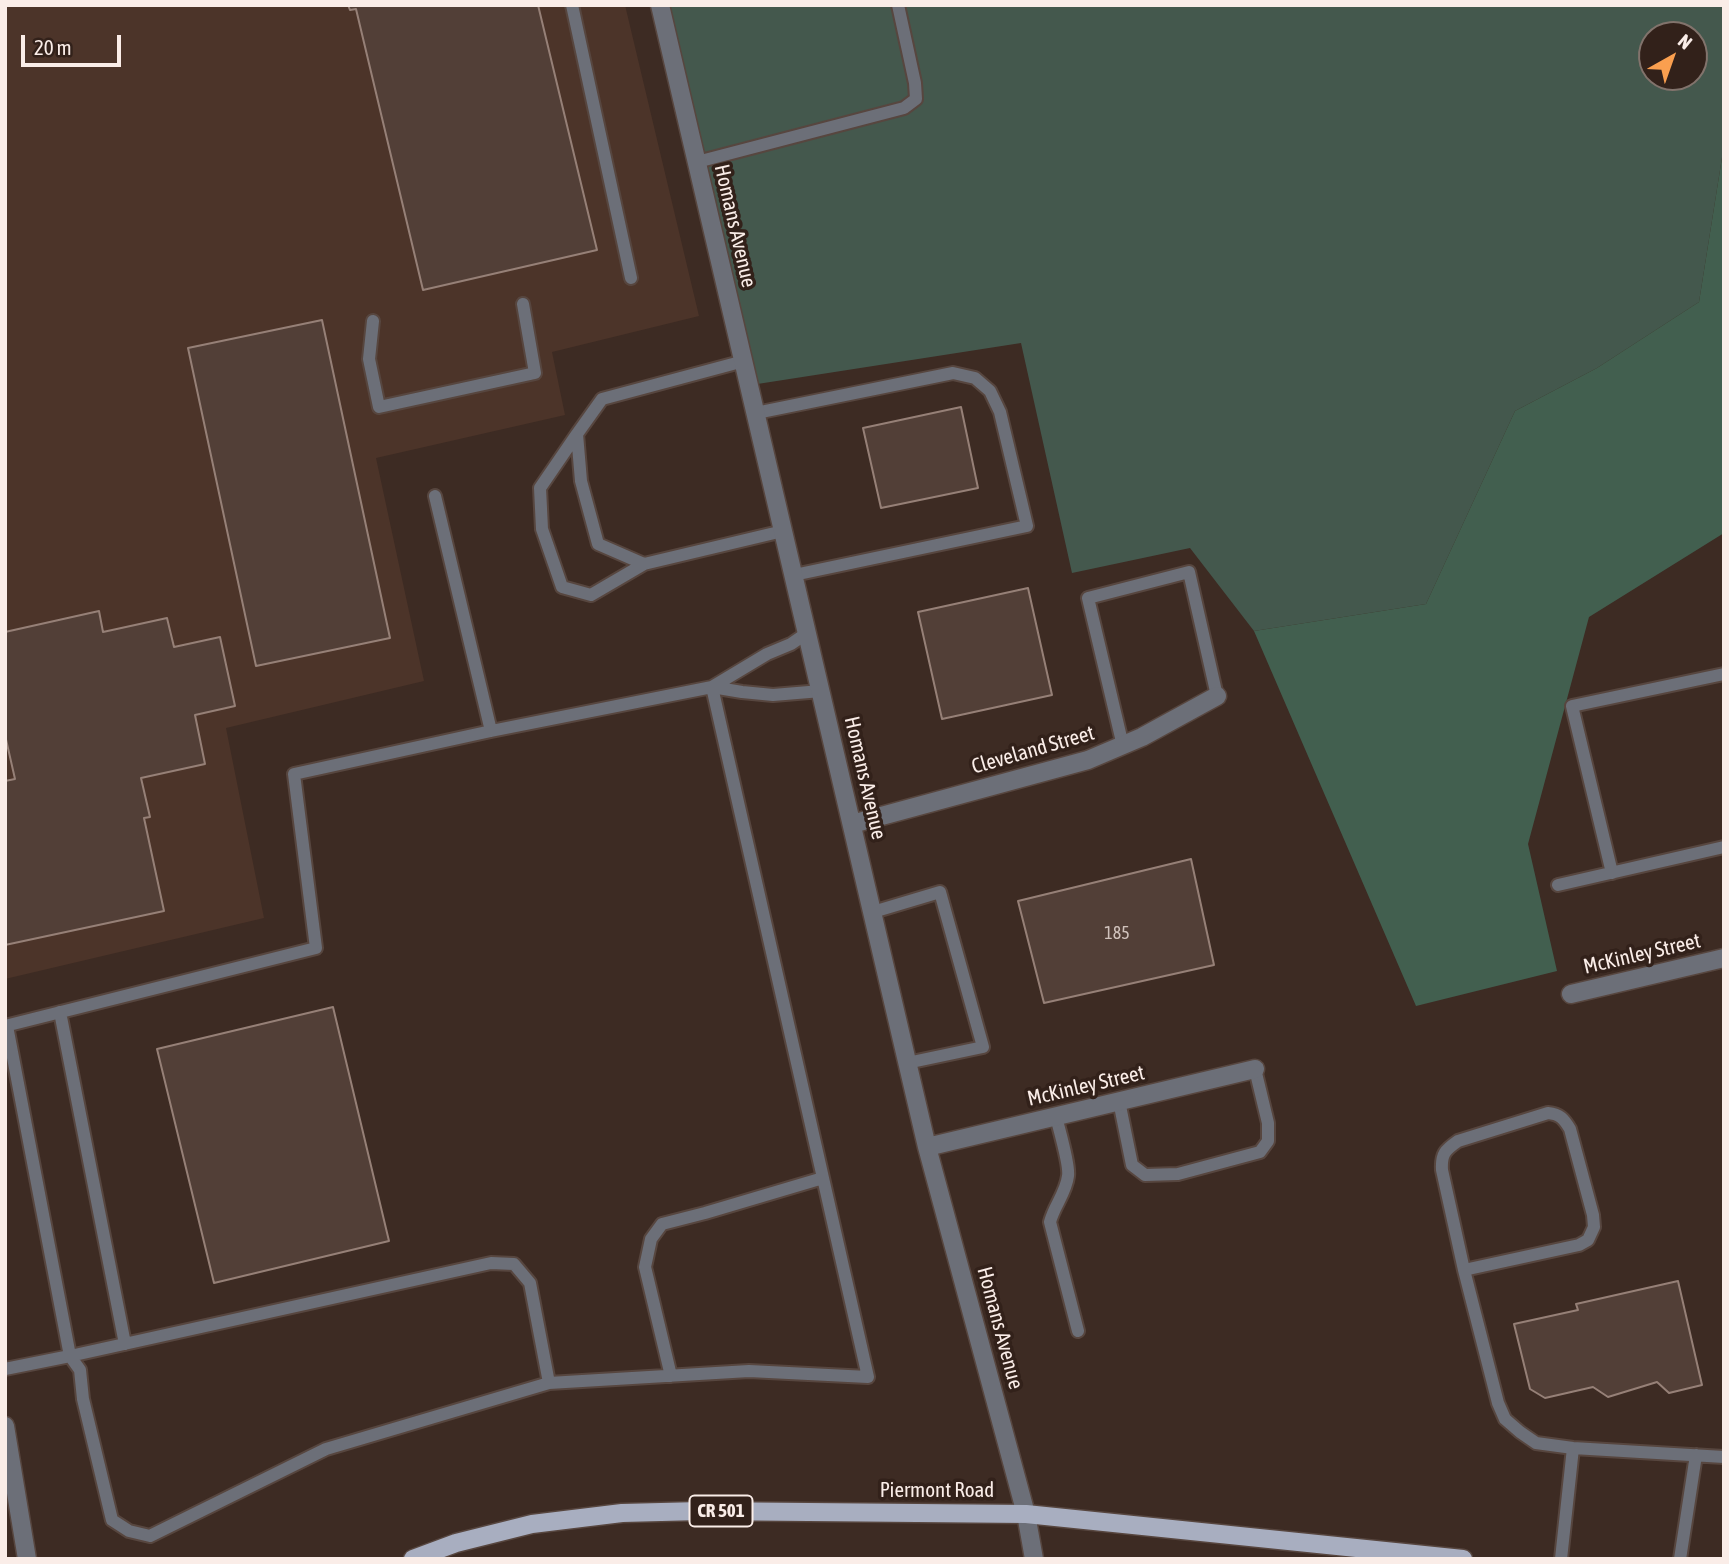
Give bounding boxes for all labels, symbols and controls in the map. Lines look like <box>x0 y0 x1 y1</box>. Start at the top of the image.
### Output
scale bar <box>24 21 124 65</box>
north arrow <box>1638 21 1708 91</box>
text: N <box>1674 29 1697 53</box>
text: 20 m <box>34 35 72 59</box>
street label: Homans Avenue <box>709 162 761 290</box>
street label: Homans Avenue <box>839 714 891 842</box>
street label: Cleveland Street <box>969 720 1097 780</box>
house number: 185 <box>1104 922 1130 944</box>
street label: McKinley Street <box>1581 928 1703 980</box>
street label: McKinley Street <box>1025 1060 1147 1112</box>
street label: Homans Avenue <box>972 1264 1028 1392</box>
street label: Piermont Road <box>880 1477 994 1503</box>
road number: CR 501 <box>690 1496 752 1526</box>

